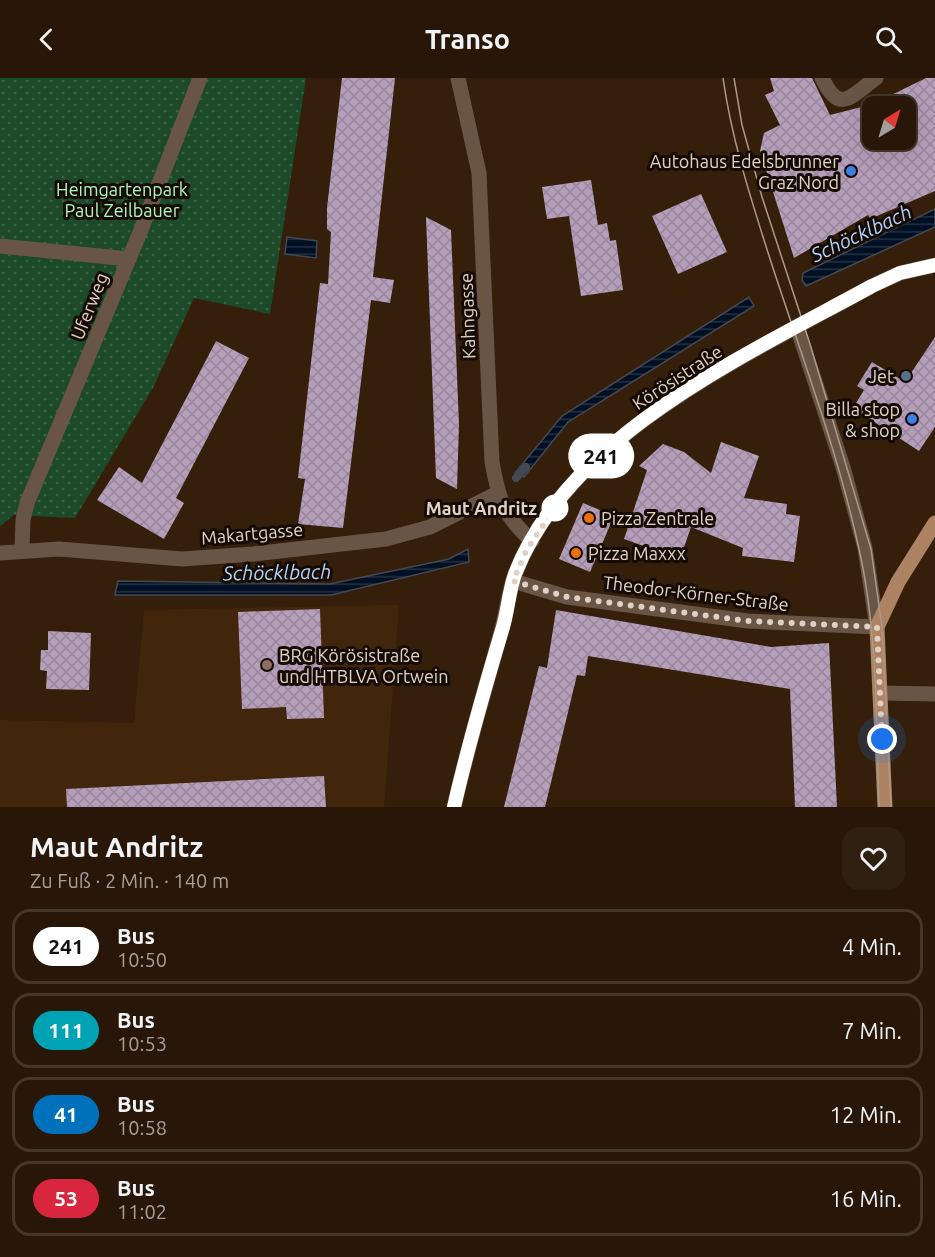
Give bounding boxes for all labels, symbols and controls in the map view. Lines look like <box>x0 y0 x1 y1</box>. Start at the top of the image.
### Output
icon: back <box>30 23 63 56</box>
icon: search <box>872 23 905 56</box>
text: Transo <box>425 24 510 54</box>
north arrow <box>862 96 916 150</box>
map controls <box>862 96 916 150</box>
place label: Autohaus Edelsbrunner Graz Nord <box>650 151 839 192</box>
marker: Autohaus Edelsbrunner Graz Nord <box>844 164 858 178</box>
park label: Heimgartenpark Paul Zeilbauer <box>56 179 188 220</box>
water label: Schöcklbach <box>806 200 915 267</box>
street label: Uferweg <box>67 270 111 342</box>
street label: Kahngasse <box>456 273 478 359</box>
street label: Körösistraße <box>629 341 725 413</box>
place label: Jet <box>868 366 894 386</box>
marker: Jet <box>899 369 913 383</box>
place label: Billa stop & shop <box>825 399 900 440</box>
marker: Billa stop & shop <box>905 412 919 426</box>
line badge: 241 <box>566 436 636 476</box>
text: 241 <box>583 444 619 468</box>
marker: Maut Andritz <box>542 495 568 521</box>
place label: Maut Andritz <box>426 498 537 518</box>
place label: Pizza Zentrale <box>601 508 714 528</box>
marker: Pizza Zentrale <box>582 511 596 525</box>
street label: Makartgasse <box>200 519 304 547</box>
place label: Pizza Maxxx <box>588 543 686 563</box>
marker: Pizza Maxxx <box>569 546 583 560</box>
water label: Schöcklbach <box>222 560 331 584</box>
street label: Theodor-Körner-Straße <box>602 572 790 614</box>
place label: BRG Körösistraße und HTBLVA Ortwein <box>279 645 449 686</box>
marker: BRG Körösistraße und HTBLVA Ortwein <box>260 658 274 672</box>
your location <box>867 724 897 754</box>
button: heart <box>842 827 905 890</box>
text: Maut Andritz <box>30 831 203 862</box>
text: Zu Fuß · 2 Min. · 140 m <box>30 869 229 892</box>
text: Bus <box>117 923 155 948</box>
text: 241 <box>48 934 84 958</box>
text: 4 Min. <box>842 934 902 959</box>
text: 10:50 <box>117 948 167 971</box>
text: Bus <box>117 1007 155 1032</box>
text: 111 <box>48 1018 84 1042</box>
text: 7 Min. <box>842 1018 902 1043</box>
text: 10:53 <box>117 1032 167 1055</box>
text: Bus <box>117 1091 155 1116</box>
text: 41 <box>54 1102 78 1126</box>
text: 12 Min. <box>830 1102 902 1127</box>
text: 10:58 <box>117 1116 167 1139</box>
text: Bus <box>117 1175 155 1200</box>
text: 53 <box>54 1186 78 1210</box>
text: 16 Min. <box>830 1186 902 1211</box>
text: 11:02 <box>117 1200 167 1223</box>

